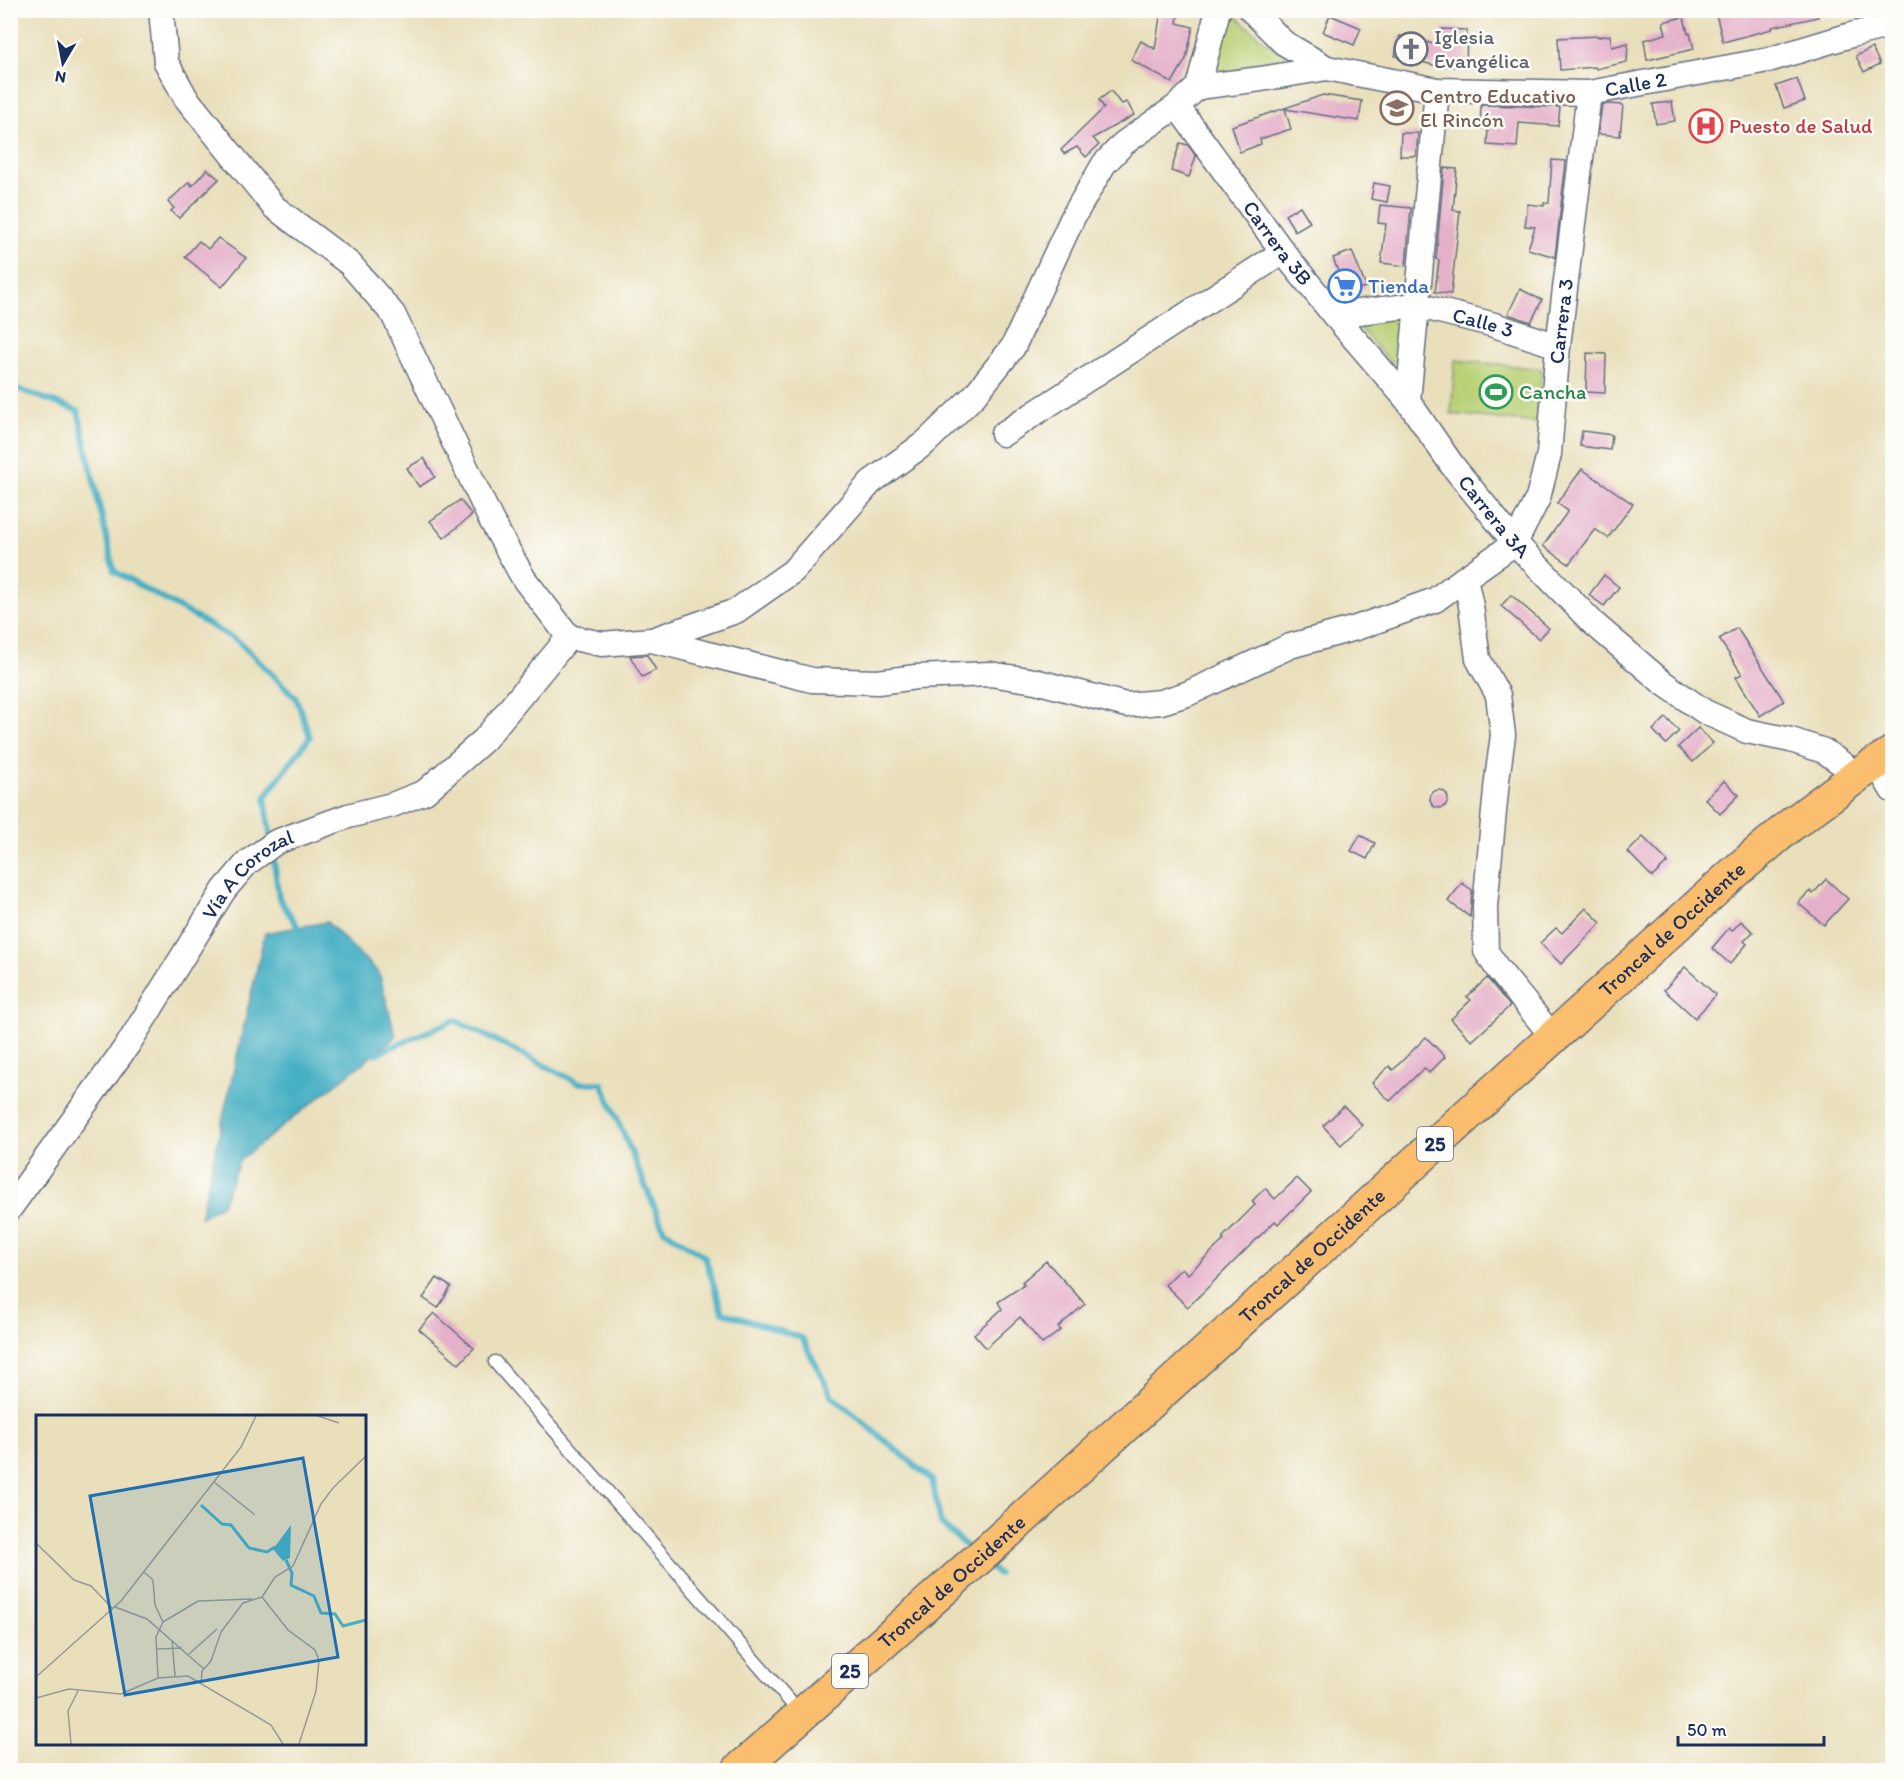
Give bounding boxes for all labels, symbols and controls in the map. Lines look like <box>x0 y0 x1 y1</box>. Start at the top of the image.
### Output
place label: Iglesia Evangélica <box>1434 24 1530 73</box>
church icon: Iglesia Evangélica <box>1393 31 1429 67</box>
north arrow <box>33 33 93 93</box>
street label: Calle 2 <box>1603 66 1668 102</box>
text: N <box>54 67 67 88</box>
place label: Centro Educativo El Rincón <box>1420 83 1576 132</box>
school or university icon: Centro Educativo El Rincón <box>1379 90 1415 126</box>
hospital icon: Puesto de Salud <box>1688 108 1724 144</box>
place label: Puesto de Salud <box>1729 113 1872 138</box>
street label: Carrera 3B <box>1238 196 1318 290</box>
supermarket icon: Tienda <box>1327 268 1363 304</box>
place label: Tienda <box>1368 273 1429 298</box>
street label: Carrera 3 <box>1544 277 1578 365</box>
street label: Calle 3 <box>1450 302 1517 343</box>
sports icon: Cancha <box>1478 374 1514 410</box>
place label: Cancha <box>1519 379 1586 404</box>
street label: Carrera 3A <box>1453 470 1536 563</box>
street label: Vía A Corozal <box>196 824 297 924</box>
street label: Troncal de Occidente <box>1593 856 1750 1002</box>
road number: 25 <box>1417 1127 1453 1161</box>
street label: Troncal de Occidente <box>1233 1183 1390 1328</box>
inset map <box>36 1415 366 1745</box>
street label: Troncal de Occidente <box>872 1509 1030 1654</box>
road number: 25 <box>832 1654 868 1688</box>
scale bar <box>1678 1709 1824 1747</box>
text: 50 m <box>1687 1719 1727 1741</box>

